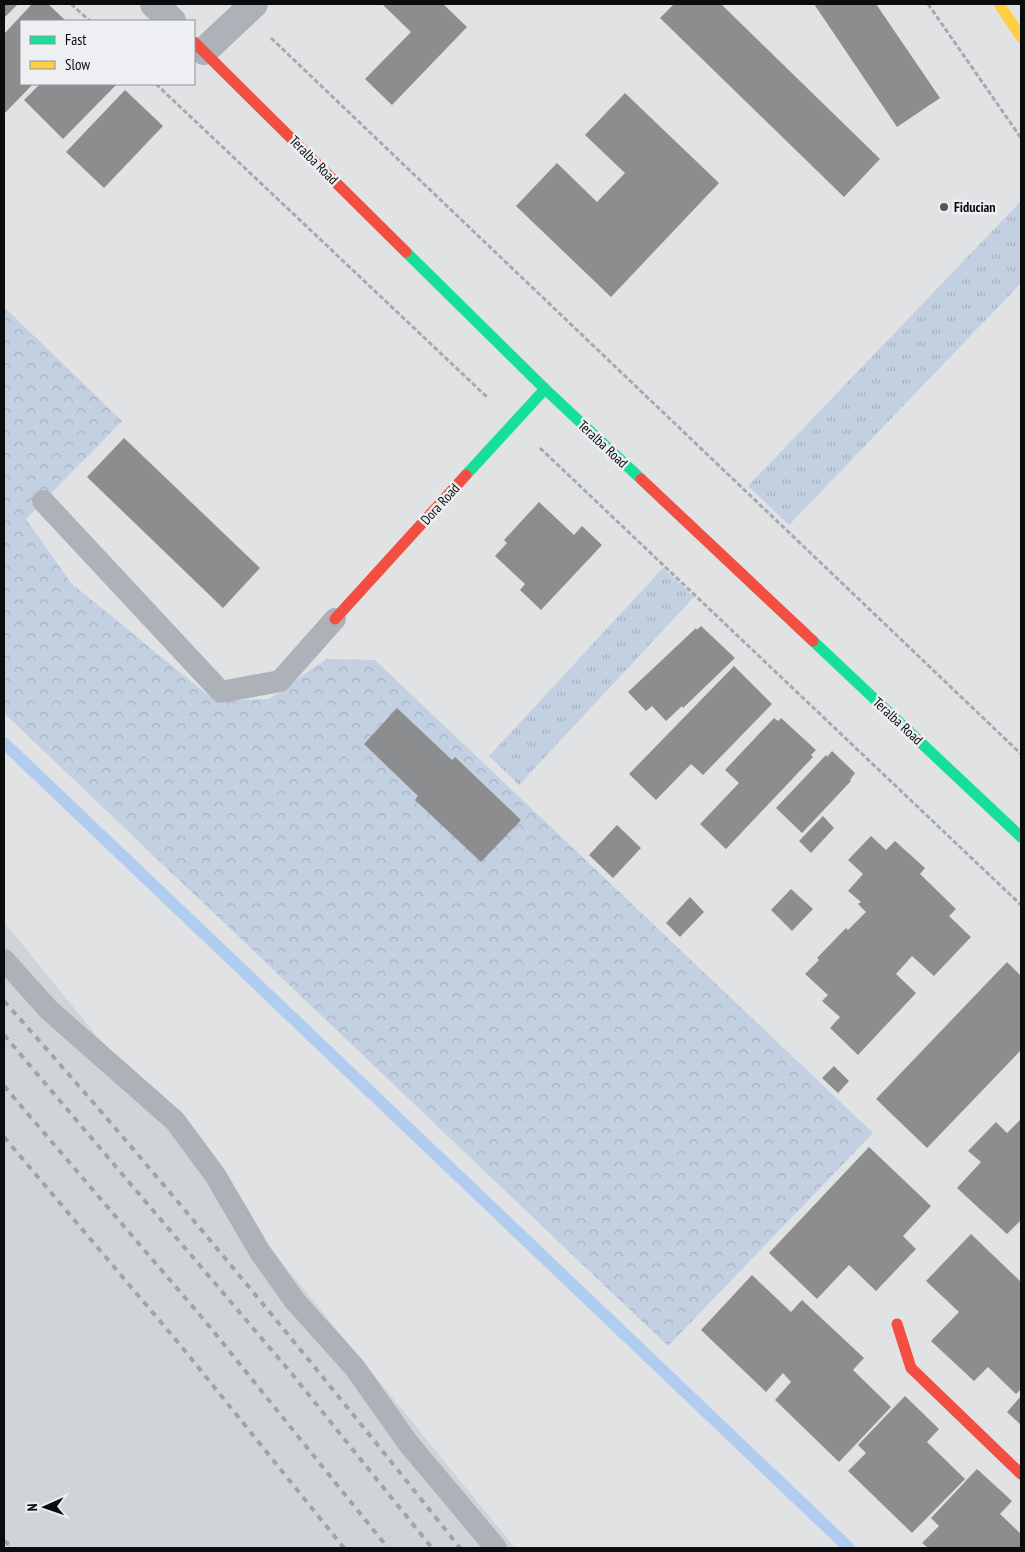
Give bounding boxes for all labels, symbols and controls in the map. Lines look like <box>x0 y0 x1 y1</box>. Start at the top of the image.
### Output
legend <box>20 20 195 85</box>
text: Fast <box>65 30 86 49</box>
text: Slow <box>65 55 90 74</box>
street label: Teralba Road <box>286 132 342 188</box>
place label: Fiducian <box>954 198 996 216</box>
marker: Fiducian <box>938 201 950 213</box>
street label: Teralba Road <box>574 416 632 472</box>
street label: Dora Road <box>417 480 463 528</box>
street label: Teralba Road <box>869 693 927 749</box>
north arrow <box>20 1482 70 1532</box>
text: N <box>23 1503 41 1512</box>

